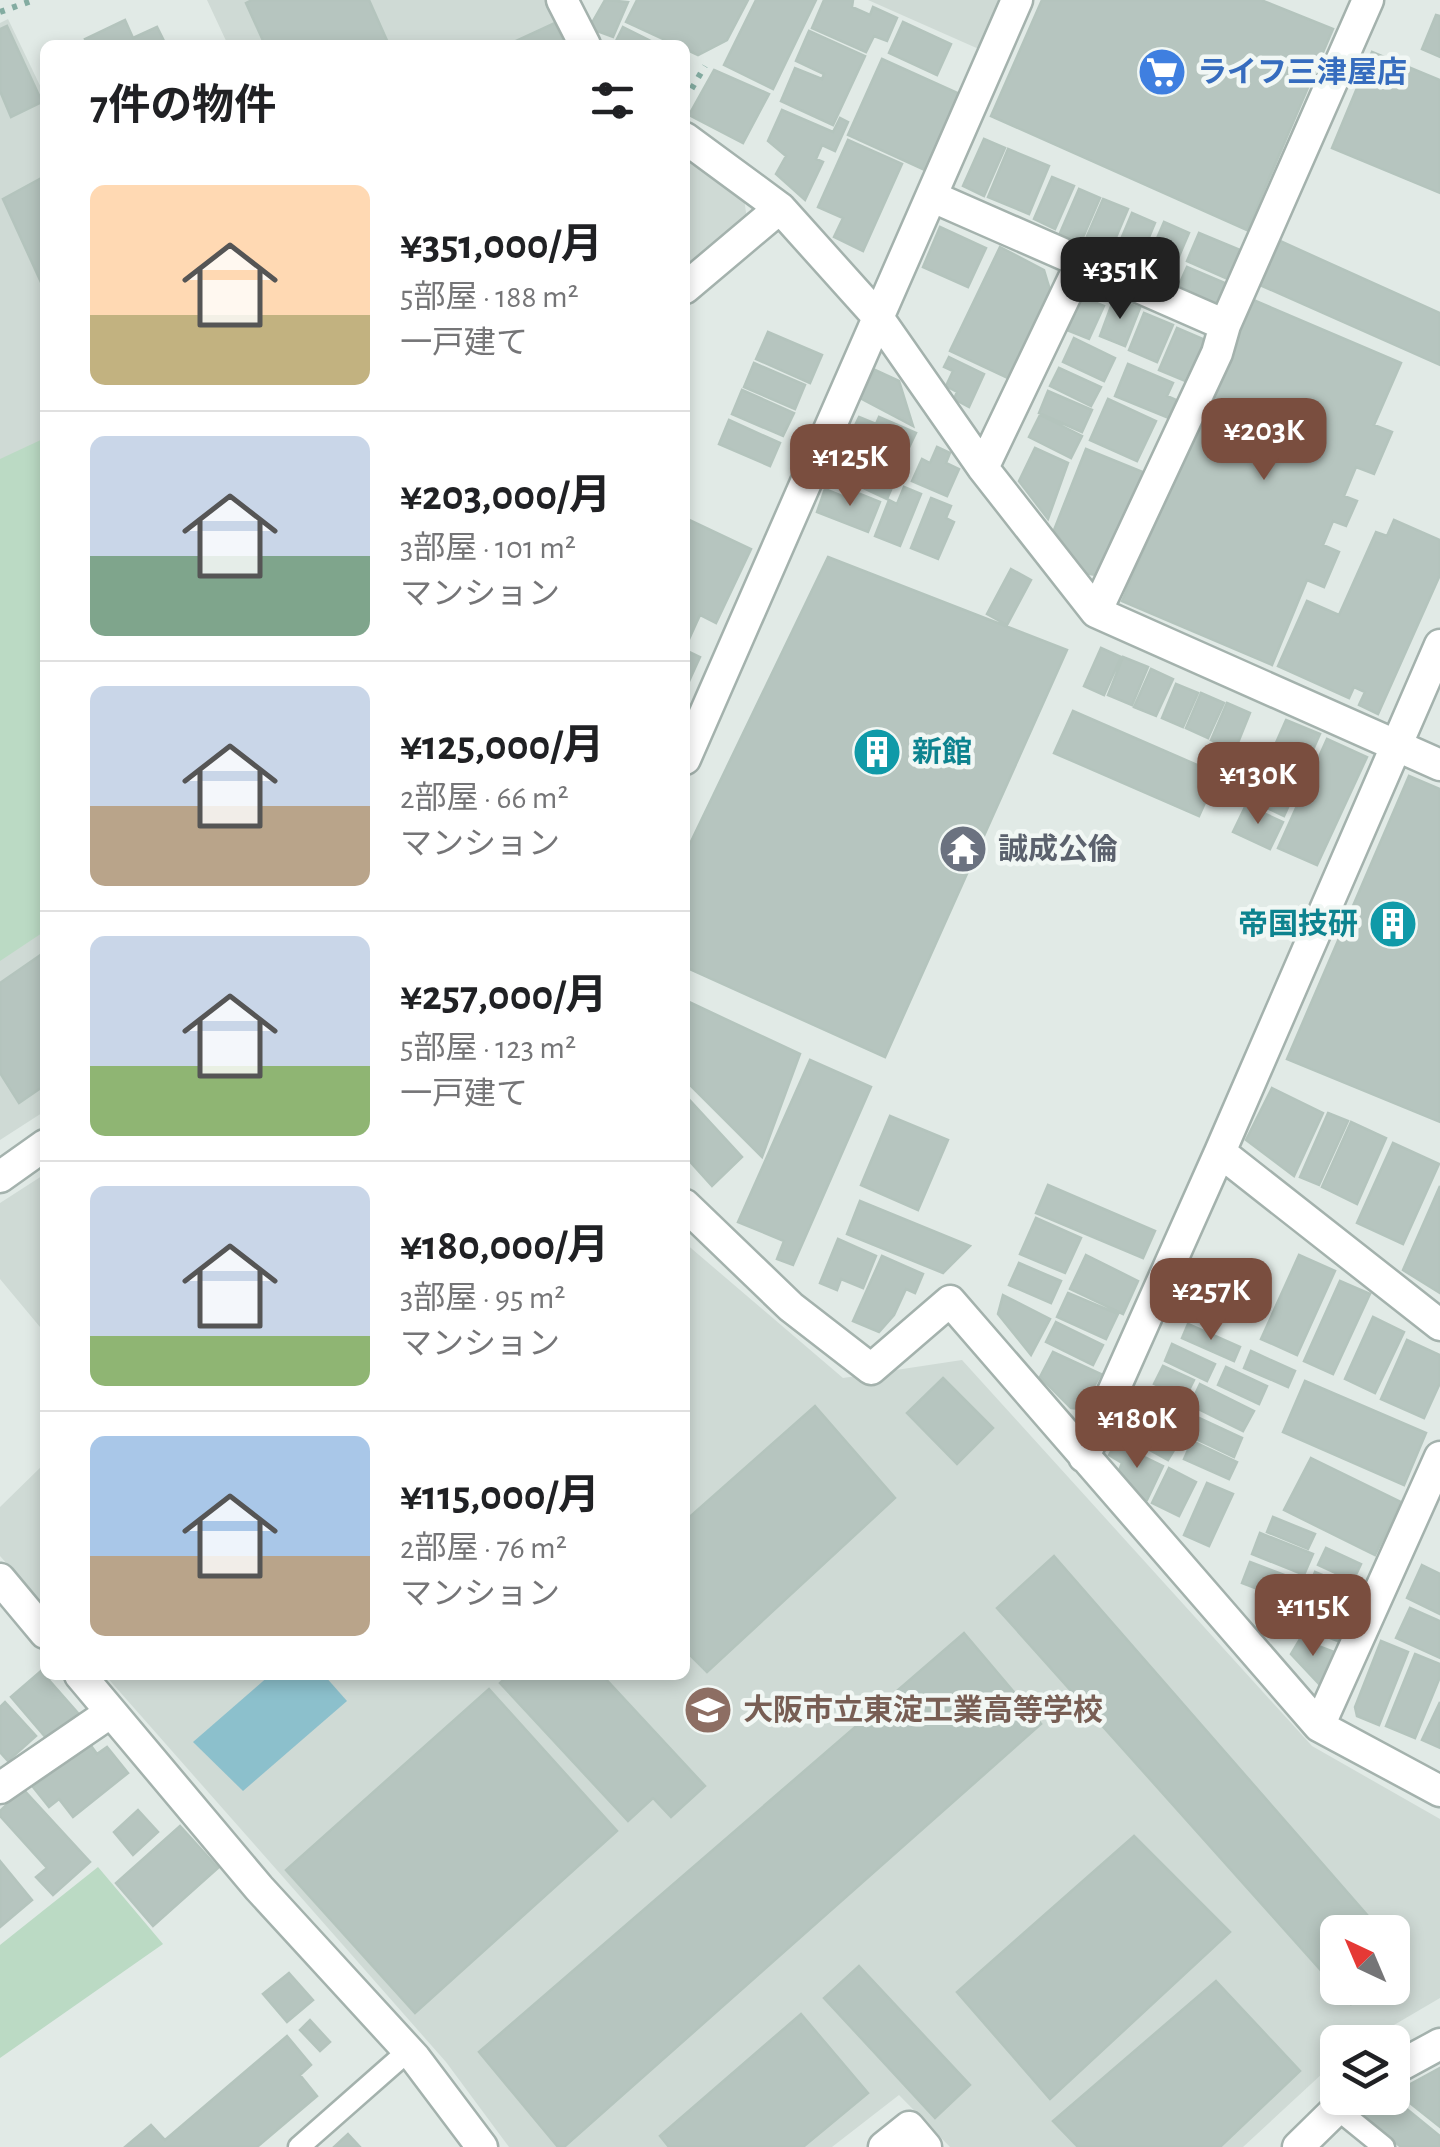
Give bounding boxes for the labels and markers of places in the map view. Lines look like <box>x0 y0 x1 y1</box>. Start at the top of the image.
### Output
supermarket icon: ライフ三津屋店 <box>1136 46 1188 98</box>
place label: ライフ三津屋店 <box>1197 56 1407 88</box>
pin: ¥351K <box>1050 237 1190 322</box>
pin: ¥203K <box>1194 398 1334 483</box>
pin: ¥125K <box>780 424 920 509</box>
building icon: 新館 <box>851 726 903 778</box>
place label: 新館 <box>912 736 972 768</box>
pin: ¥130K <box>1188 742 1328 827</box>
temple icon: 誠成公倫 <box>937 823 989 875</box>
place label: 誠成公倫 <box>998 833 1118 865</box>
building icon: 帝国技研 <box>1367 898 1419 950</box>
place label: 帝国技研 <box>1238 908 1358 940</box>
pin: ¥257K <box>1141 1258 1281 1343</box>
pin: ¥180K <box>1067 1386 1207 1471</box>
pin: ¥115K <box>1243 1574 1383 1659</box>
school or university icon: 大阪市立東淀工業高等学校 <box>682 1684 734 1736</box>
place label: 大阪市立東淀工業高等学校 <box>743 1694 1103 1726</box>

